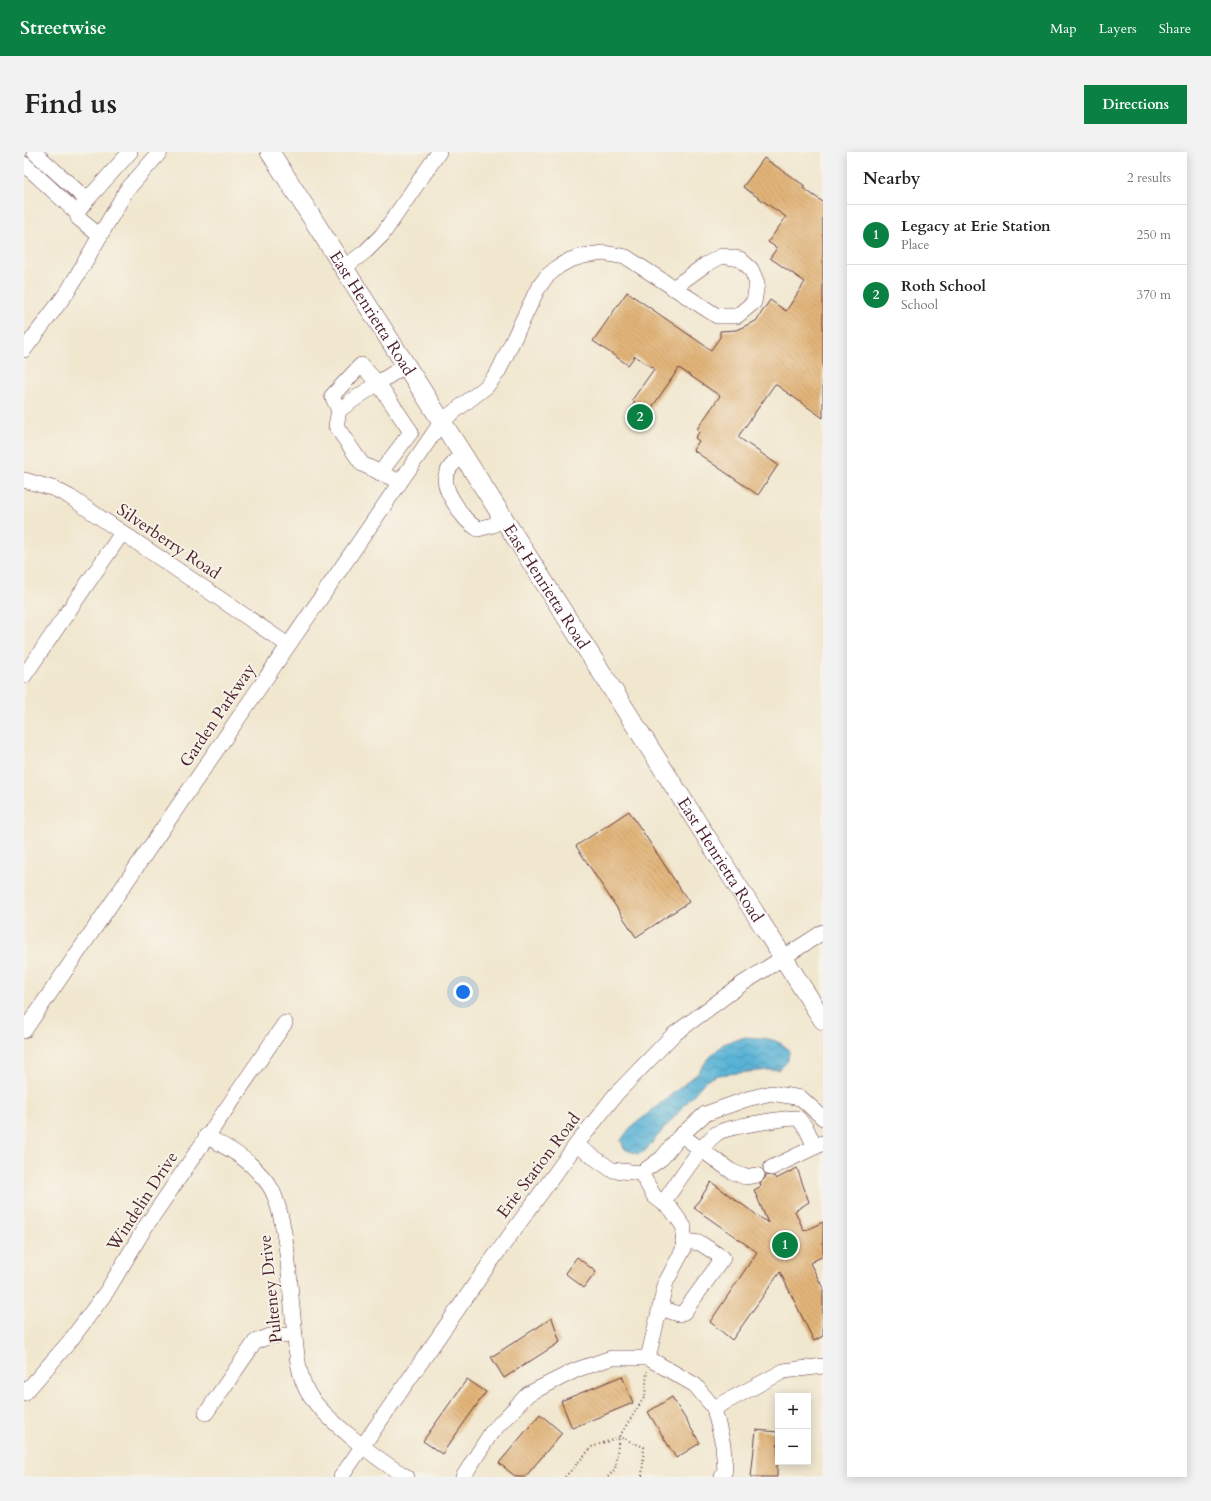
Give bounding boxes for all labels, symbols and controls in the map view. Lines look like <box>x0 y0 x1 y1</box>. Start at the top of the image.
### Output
text: Streetwise <box>20 15 107 41</box>
text: Map <box>1050 19 1077 38</box>
text: Layers <box>1099 19 1137 38</box>
text: Share <box>1159 19 1191 38</box>
text: Find us <box>24 85 117 123</box>
button: Directions <box>1084 85 1187 124</box>
text: Nearby <box>863 167 920 190</box>
text: 2 results <box>1127 169 1171 187</box>
text: Legacy at Erie Station <box>901 216 1051 236</box>
text: 1 <box>873 226 879 244</box>
text: 250 m <box>1137 226 1171 244</box>
text: Place <box>901 236 929 254</box>
street label: East Henrietta Road <box>324 246 421 380</box>
text: Roth School <box>901 276 986 296</box>
text: 2 <box>873 286 879 304</box>
text: 370 m <box>1137 286 1171 304</box>
text: School <box>901 296 938 314</box>
pin: 2 <box>627 402 653 432</box>
street label: Silverberry Road <box>112 498 225 585</box>
street label: East Henrietta Road <box>498 520 595 653</box>
street label: Garden Parkway <box>174 659 261 772</box>
street label: East Henrietta Road <box>672 793 769 927</box>
your location <box>453 982 473 1002</box>
street label: Erie Station Road <box>491 1108 585 1223</box>
street label: Windelin Drive <box>101 1147 183 1256</box>
pin: 1 <box>772 1230 798 1260</box>
street label: Pulteney Drive <box>253 1234 288 1344</box>
map controls <box>775 1393 811 1465</box>
button: + <box>775 1393 811 1429</box>
button: − <box>775 1429 811 1465</box>

